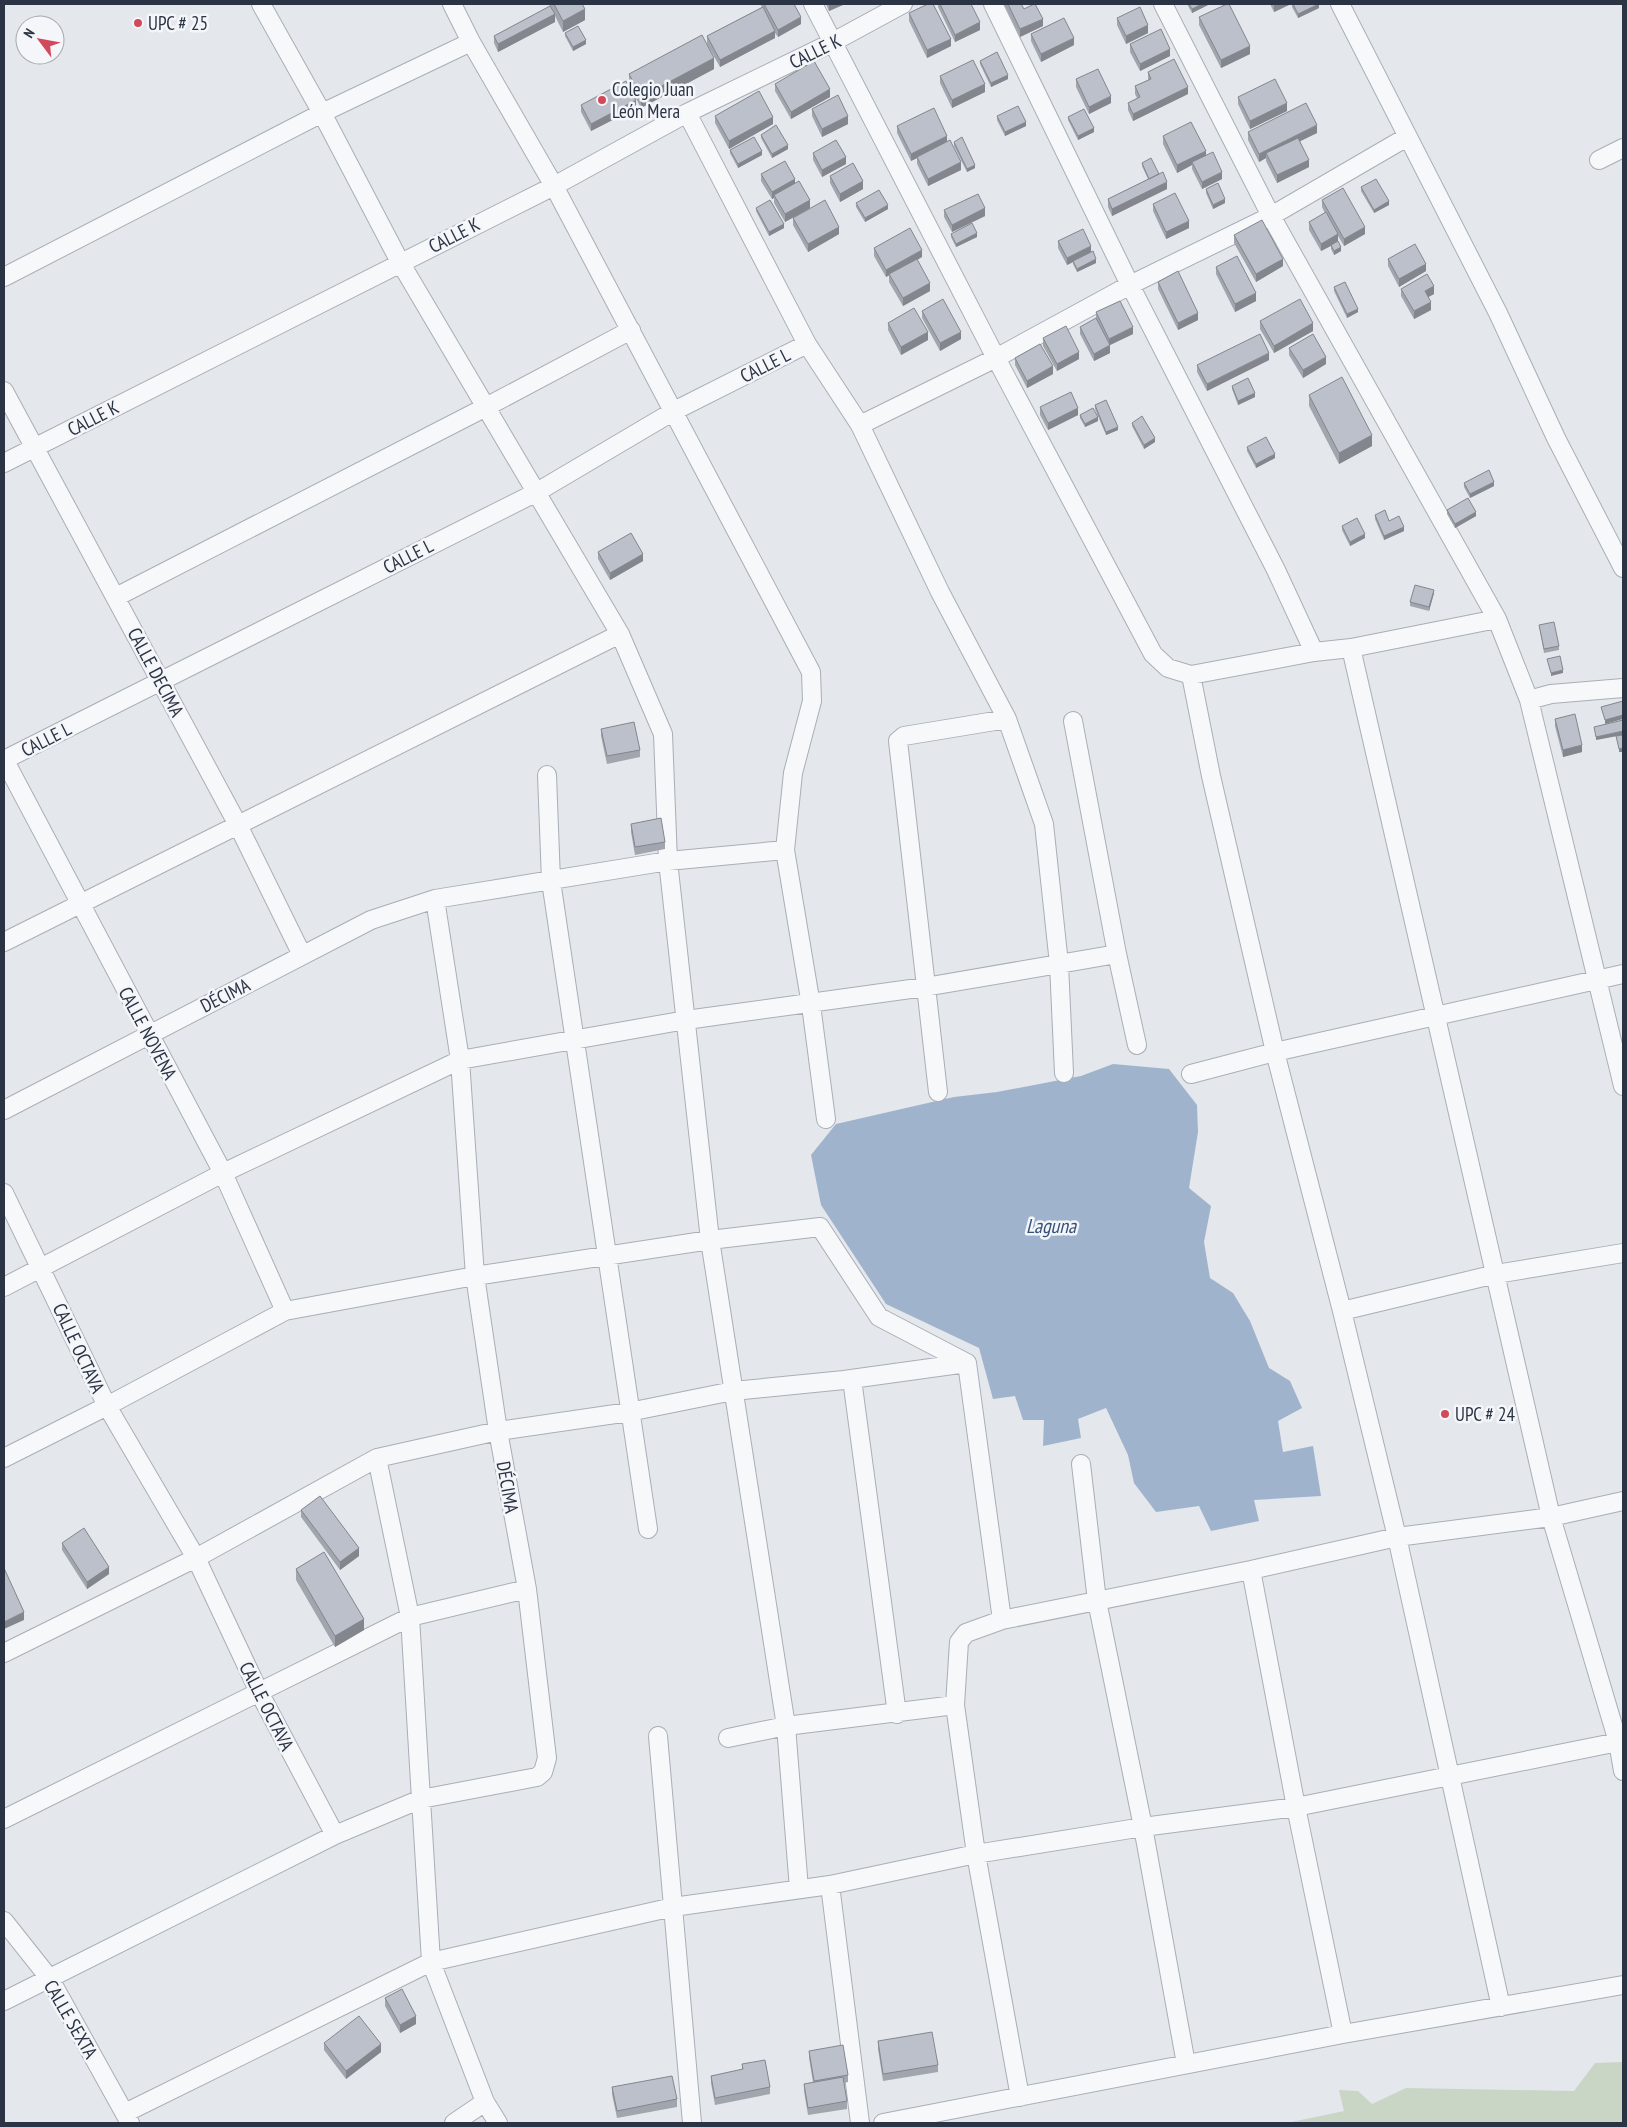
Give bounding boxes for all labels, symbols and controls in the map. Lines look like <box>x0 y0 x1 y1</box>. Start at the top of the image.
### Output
place label: UPC # 25 <box>148 11 208 35</box>
north arrow <box>15 15 65 65</box>
marker: UPC # 25 <box>132 17 144 29</box>
text: N <box>19 25 39 41</box>
street label: CALLE K <box>785 28 845 74</box>
place label: Colegio Juan León Mera <box>612 77 694 123</box>
marker: Colegio Juan León Mera <box>596 94 608 106</box>
street label: CALLE K <box>424 212 484 258</box>
street label: CALLE L <box>736 342 794 388</box>
street label: CALLE K <box>63 395 123 441</box>
street label: CALLE L <box>379 533 437 579</box>
street label: CALLE DECIMA <box>123 623 189 721</box>
street label: CALLE L <box>17 716 75 762</box>
street label: DÉCIMA <box>196 972 254 1018</box>
street label: CALLE NOVENA <box>114 983 182 1083</box>
water label: Laguna <box>1026 1213 1077 1239</box>
street label: CALLE OCTAVA <box>48 1299 110 1397</box>
place label: UPC # 24 <box>1455 1402 1515 1426</box>
marker: UPC # 24 <box>1439 1408 1451 1420</box>
street label: DÉCIMA <box>492 1459 524 1515</box>
street label: CALLE OCTAVA <box>234 1658 300 1754</box>
street label: CALLE SEXTA <box>39 1975 103 2063</box>

